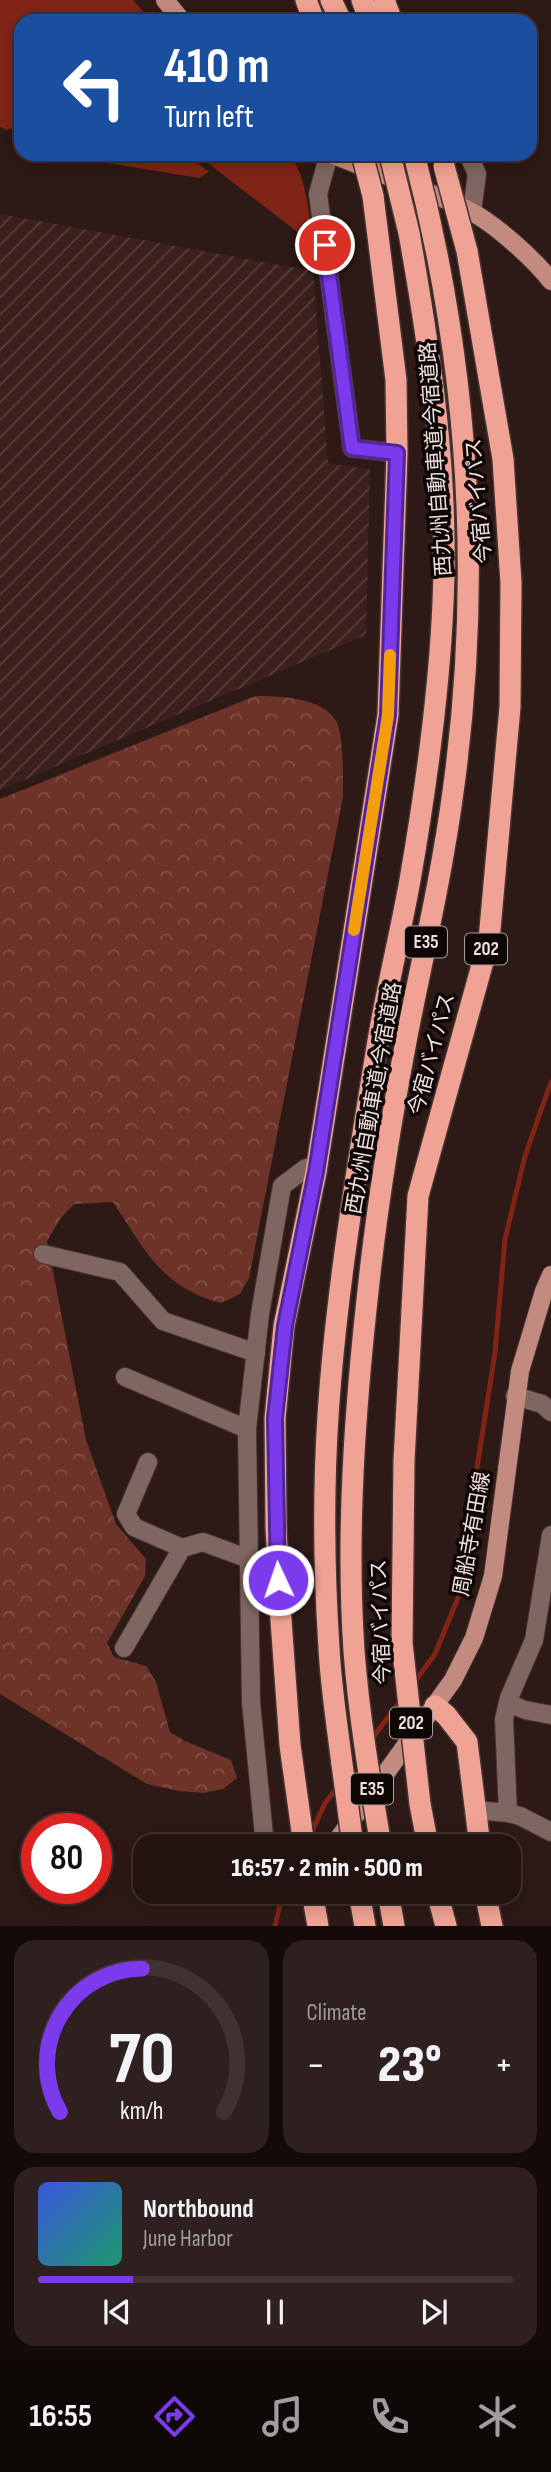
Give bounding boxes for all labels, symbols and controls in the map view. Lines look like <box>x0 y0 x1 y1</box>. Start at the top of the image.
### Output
text: 410 m <box>164 38 270 97</box>
icon: left <box>49 42 140 133</box>
text: Turn left <box>164 98 254 137</box>
pin <box>295 215 355 275</box>
icon: arrive <box>306 226 344 264</box>
street label: 西九州自動車道;今宿道路 <box>415 341 457 577</box>
street label: 今宿バイパス <box>461 437 497 565</box>
road number: E35 <box>405 926 447 958</box>
road number: 202 <box>465 934 507 965</box>
street label: 西九州自動車道;今宿道路 <box>341 980 407 1216</box>
street label: 今宿バイパス <box>404 990 460 1118</box>
street label: 周船寺有田線 <box>449 1470 495 1598</box>
position arrow <box>241 1543 315 1617</box>
street label: 今宿バイパス <box>366 1559 396 1685</box>
road number: 202 <box>390 1708 432 1738</box>
road number: E35 <box>351 1774 393 1804</box>
speed limit sign: 80 <box>21 1813 112 1904</box>
text: 16:57 · 2 min · 500 m <box>231 1853 423 1884</box>
text: Climate <box>307 1999 366 2027</box>
text: 70 <box>108 2017 174 2105</box>
text: 23° <box>378 2034 442 2097</box>
text: − <box>307 2043 325 2088</box>
text: + <box>494 2043 513 2088</box>
text: km/h <box>120 2096 163 2127</box>
text: Northbound <box>143 2194 254 2225</box>
text: June Harbor <box>143 2225 233 2253</box>
icon: previous <box>98 2293 136 2331</box>
icon: pause <box>256 2293 294 2331</box>
icon: next <box>415 2293 453 2331</box>
icon: directions <box>150 2392 199 2441</box>
icon: music <box>258 2392 307 2441</box>
icon: phone <box>365 2392 414 2441</box>
icon: climate <box>473 2392 522 2441</box>
text: 16:55 <box>29 2397 92 2436</box>

